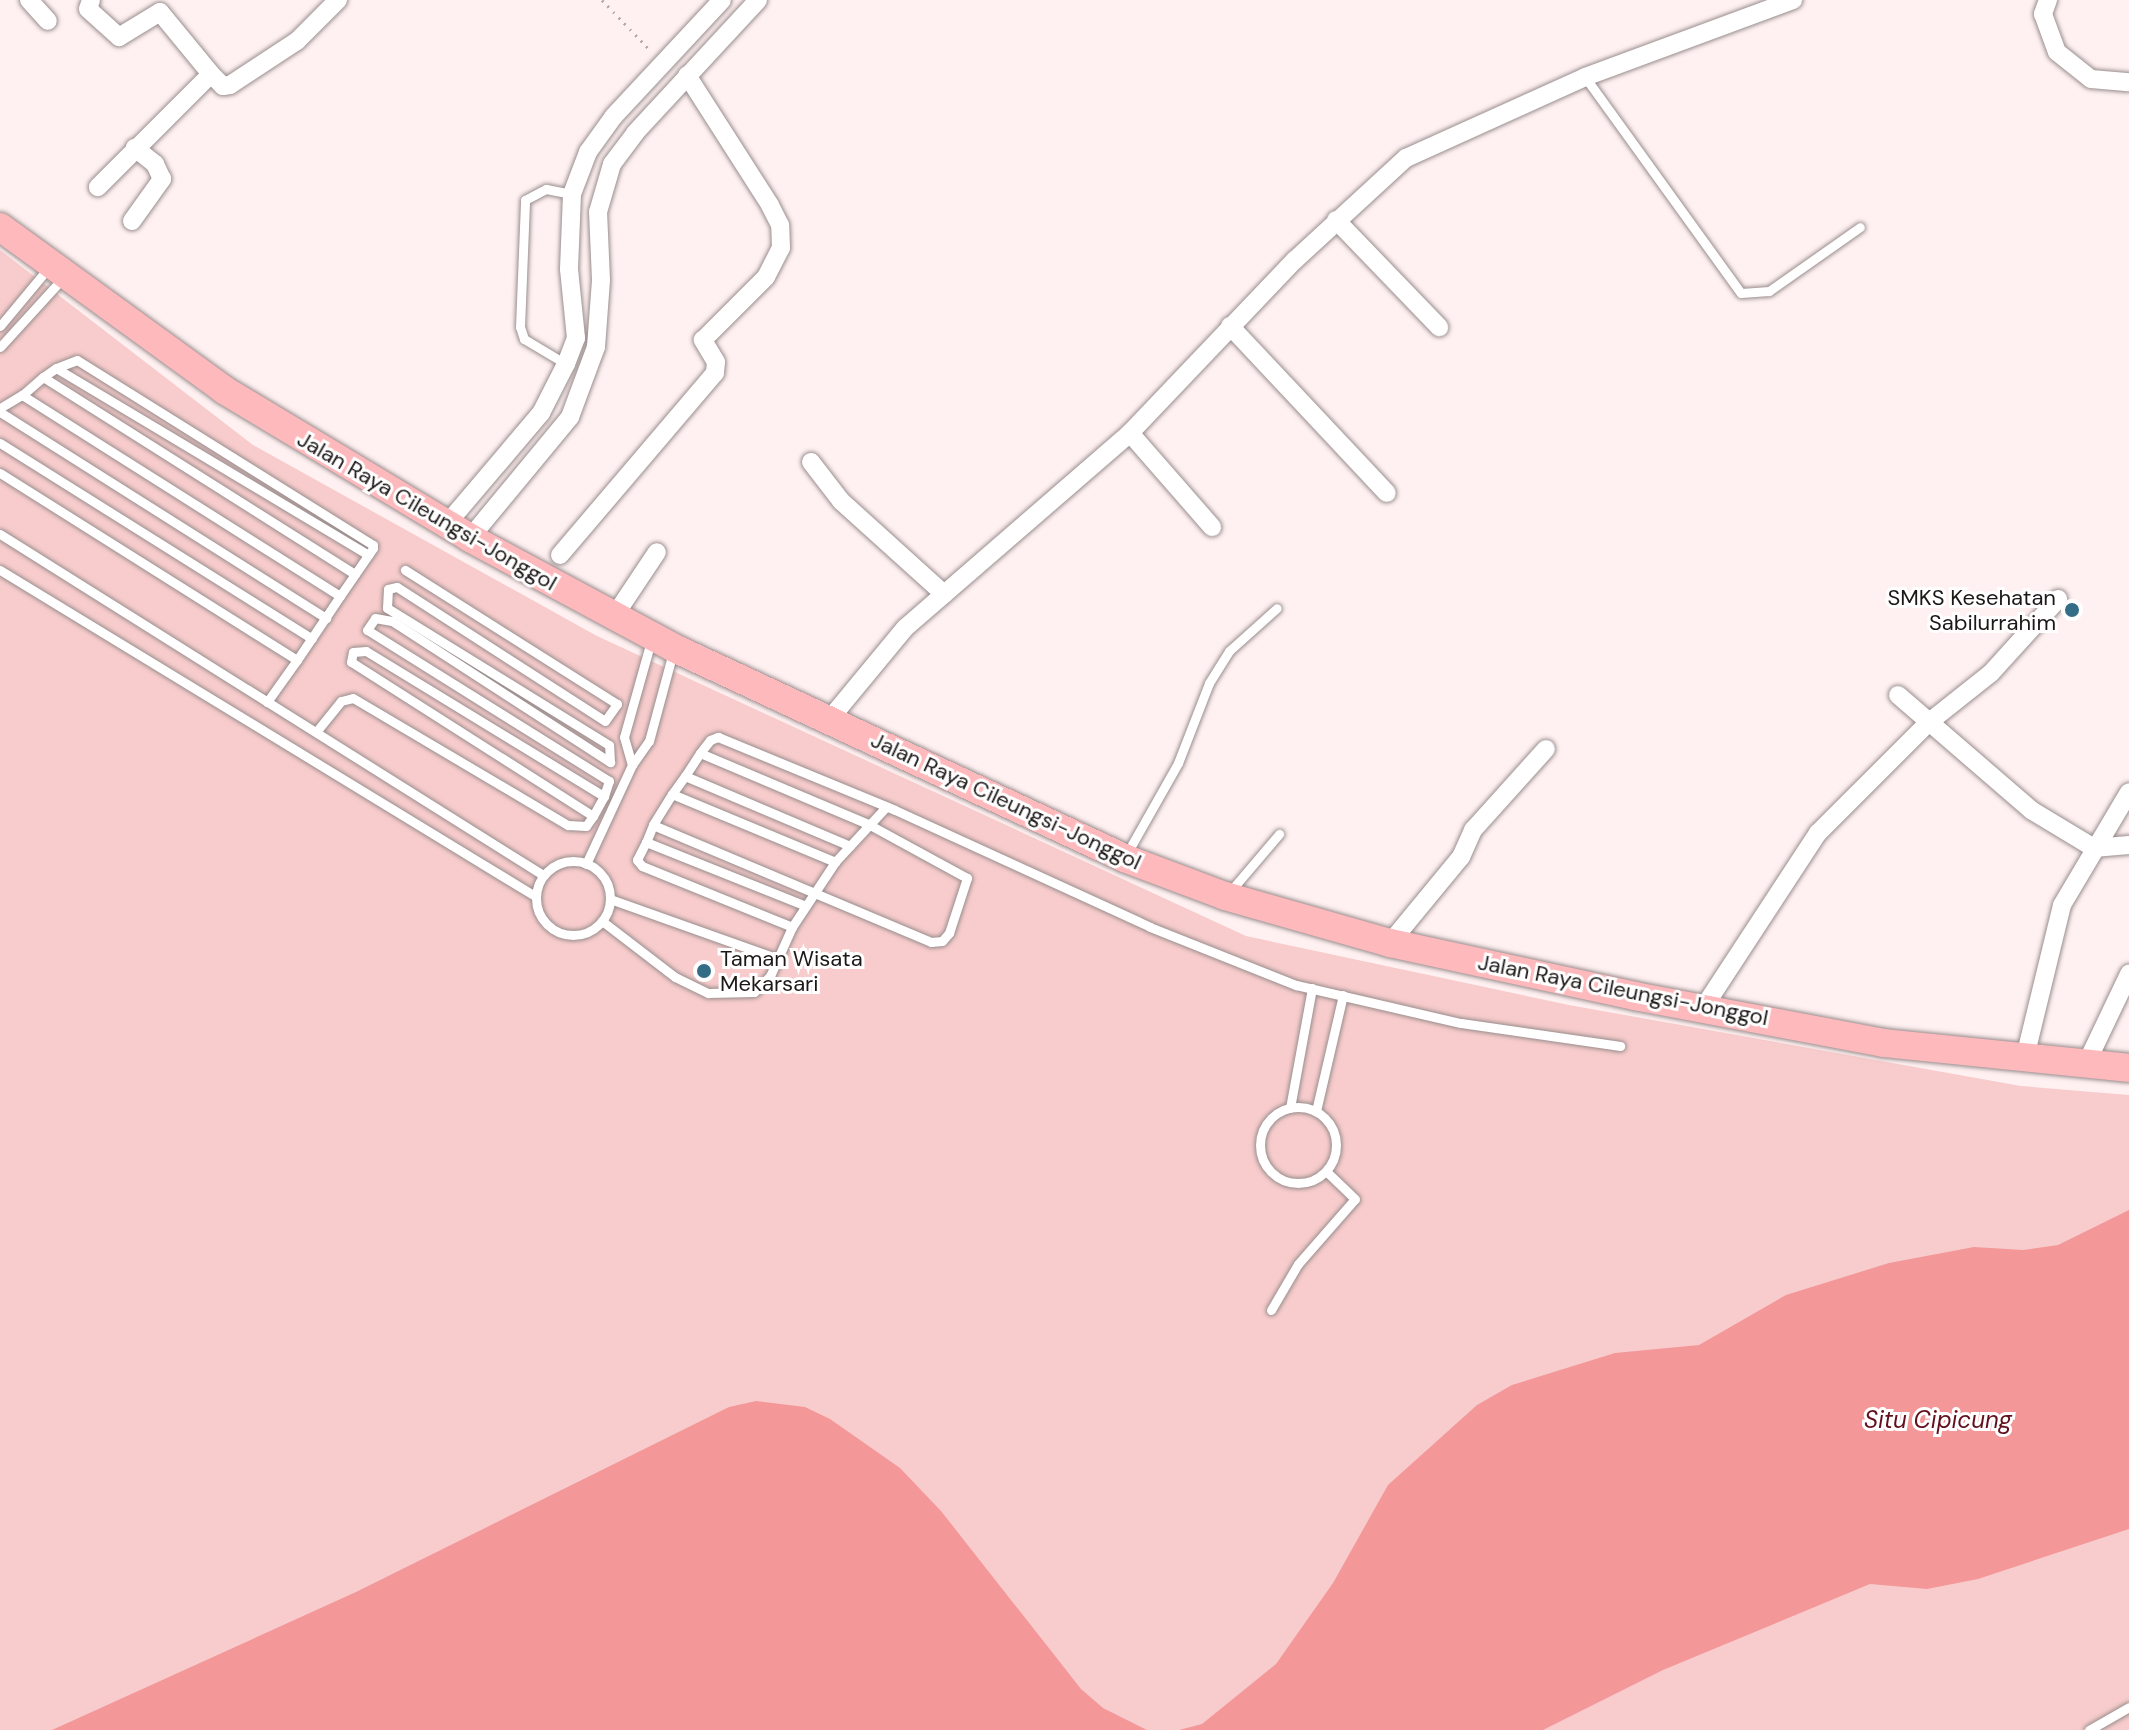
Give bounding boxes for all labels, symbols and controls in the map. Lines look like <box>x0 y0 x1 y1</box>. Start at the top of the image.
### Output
street label: Jalan Raya Cileungsi-Jonggol <box>293 426 561 596</box>
place label: SMKS Kesehatan Sabilurrahim <box>1888 584 2056 636</box>
marker: SMKS Kesehatan Sabilurrahim <box>2063 601 2081 619</box>
street label: Jalan Raya Cileungsi-Jonggol <box>867 727 1145 875</box>
place label: Taman Wisata Mekarsari <box>720 945 863 996</box>
street label: Jalan Raya Cileungsi-Jonggol <box>1476 949 1770 1031</box>
marker: Taman Wisata Mekarsari <box>695 962 713 980</box>
water label: Situ Cipicung <box>1864 1406 2012 1434</box>

